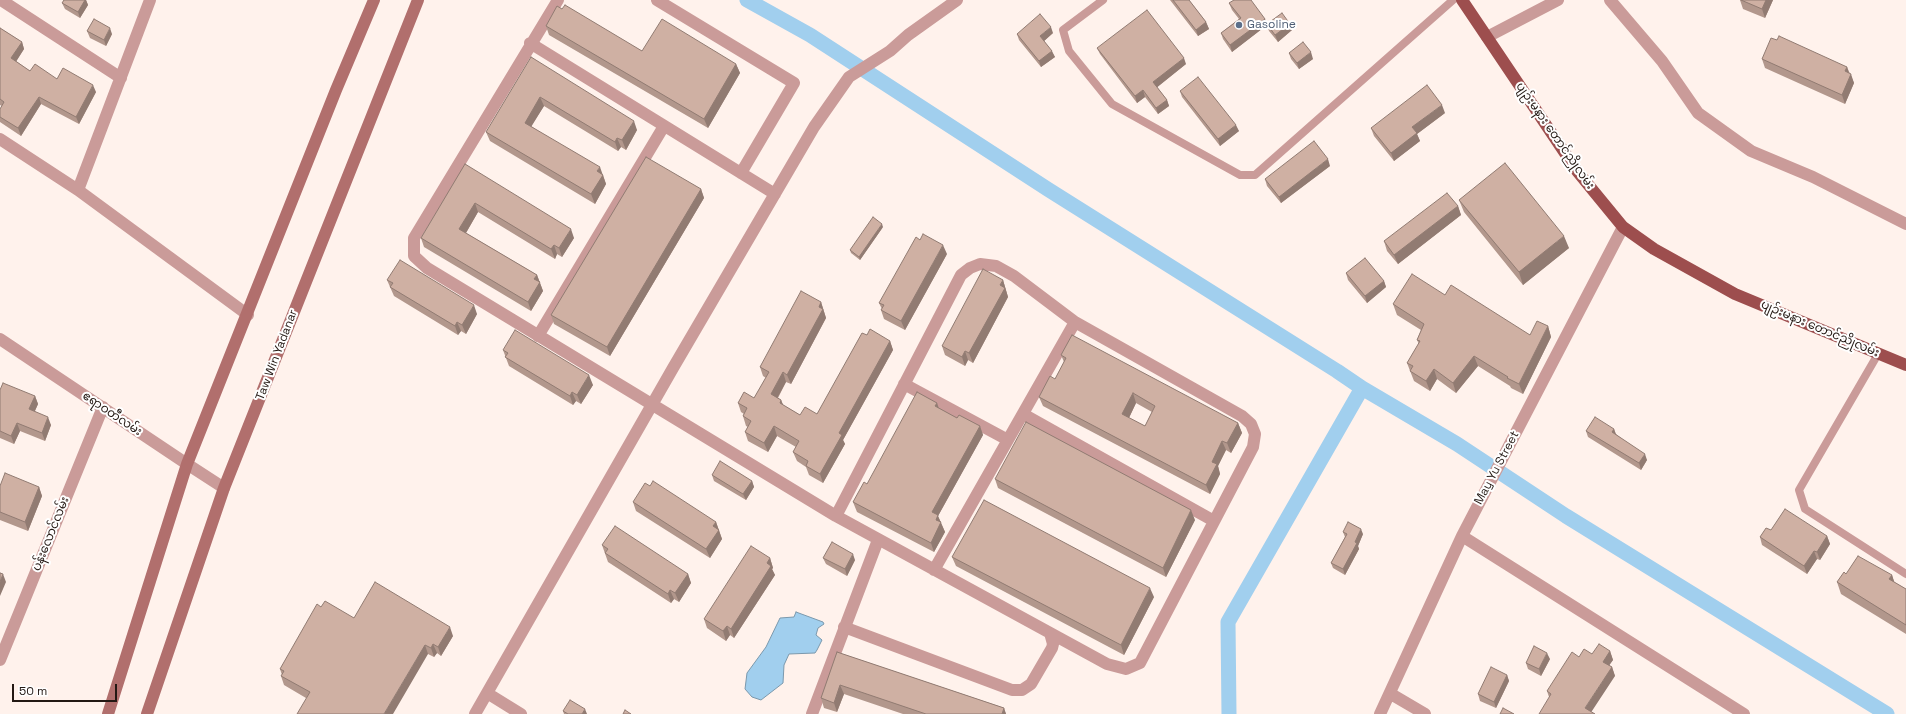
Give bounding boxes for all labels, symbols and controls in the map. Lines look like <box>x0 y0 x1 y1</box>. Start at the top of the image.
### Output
place label: Gasoline <box>1247 18 1296 32</box>
marker: Gasoline <box>1234 20 1244 30</box>
street label: ပျဉ်းမနား တောင်ညိုလမ်း <box>1513 80 1597 192</box>
street label: ပျဉ်းမနား တောင်ညိုလမ်း <box>1759 298 1881 360</box>
street label: Taw Win Yadanar <box>253 308 301 402</box>
street label: ဧရာဝတီလမ်း <box>80 389 144 439</box>
street label: May Yu Street <box>1472 429 1522 507</box>
street label: ပန်းလောင်လမ်း <box>30 495 72 573</box>
scale bar <box>14 676 119 702</box>
text: 50 m <box>19 683 47 699</box>

